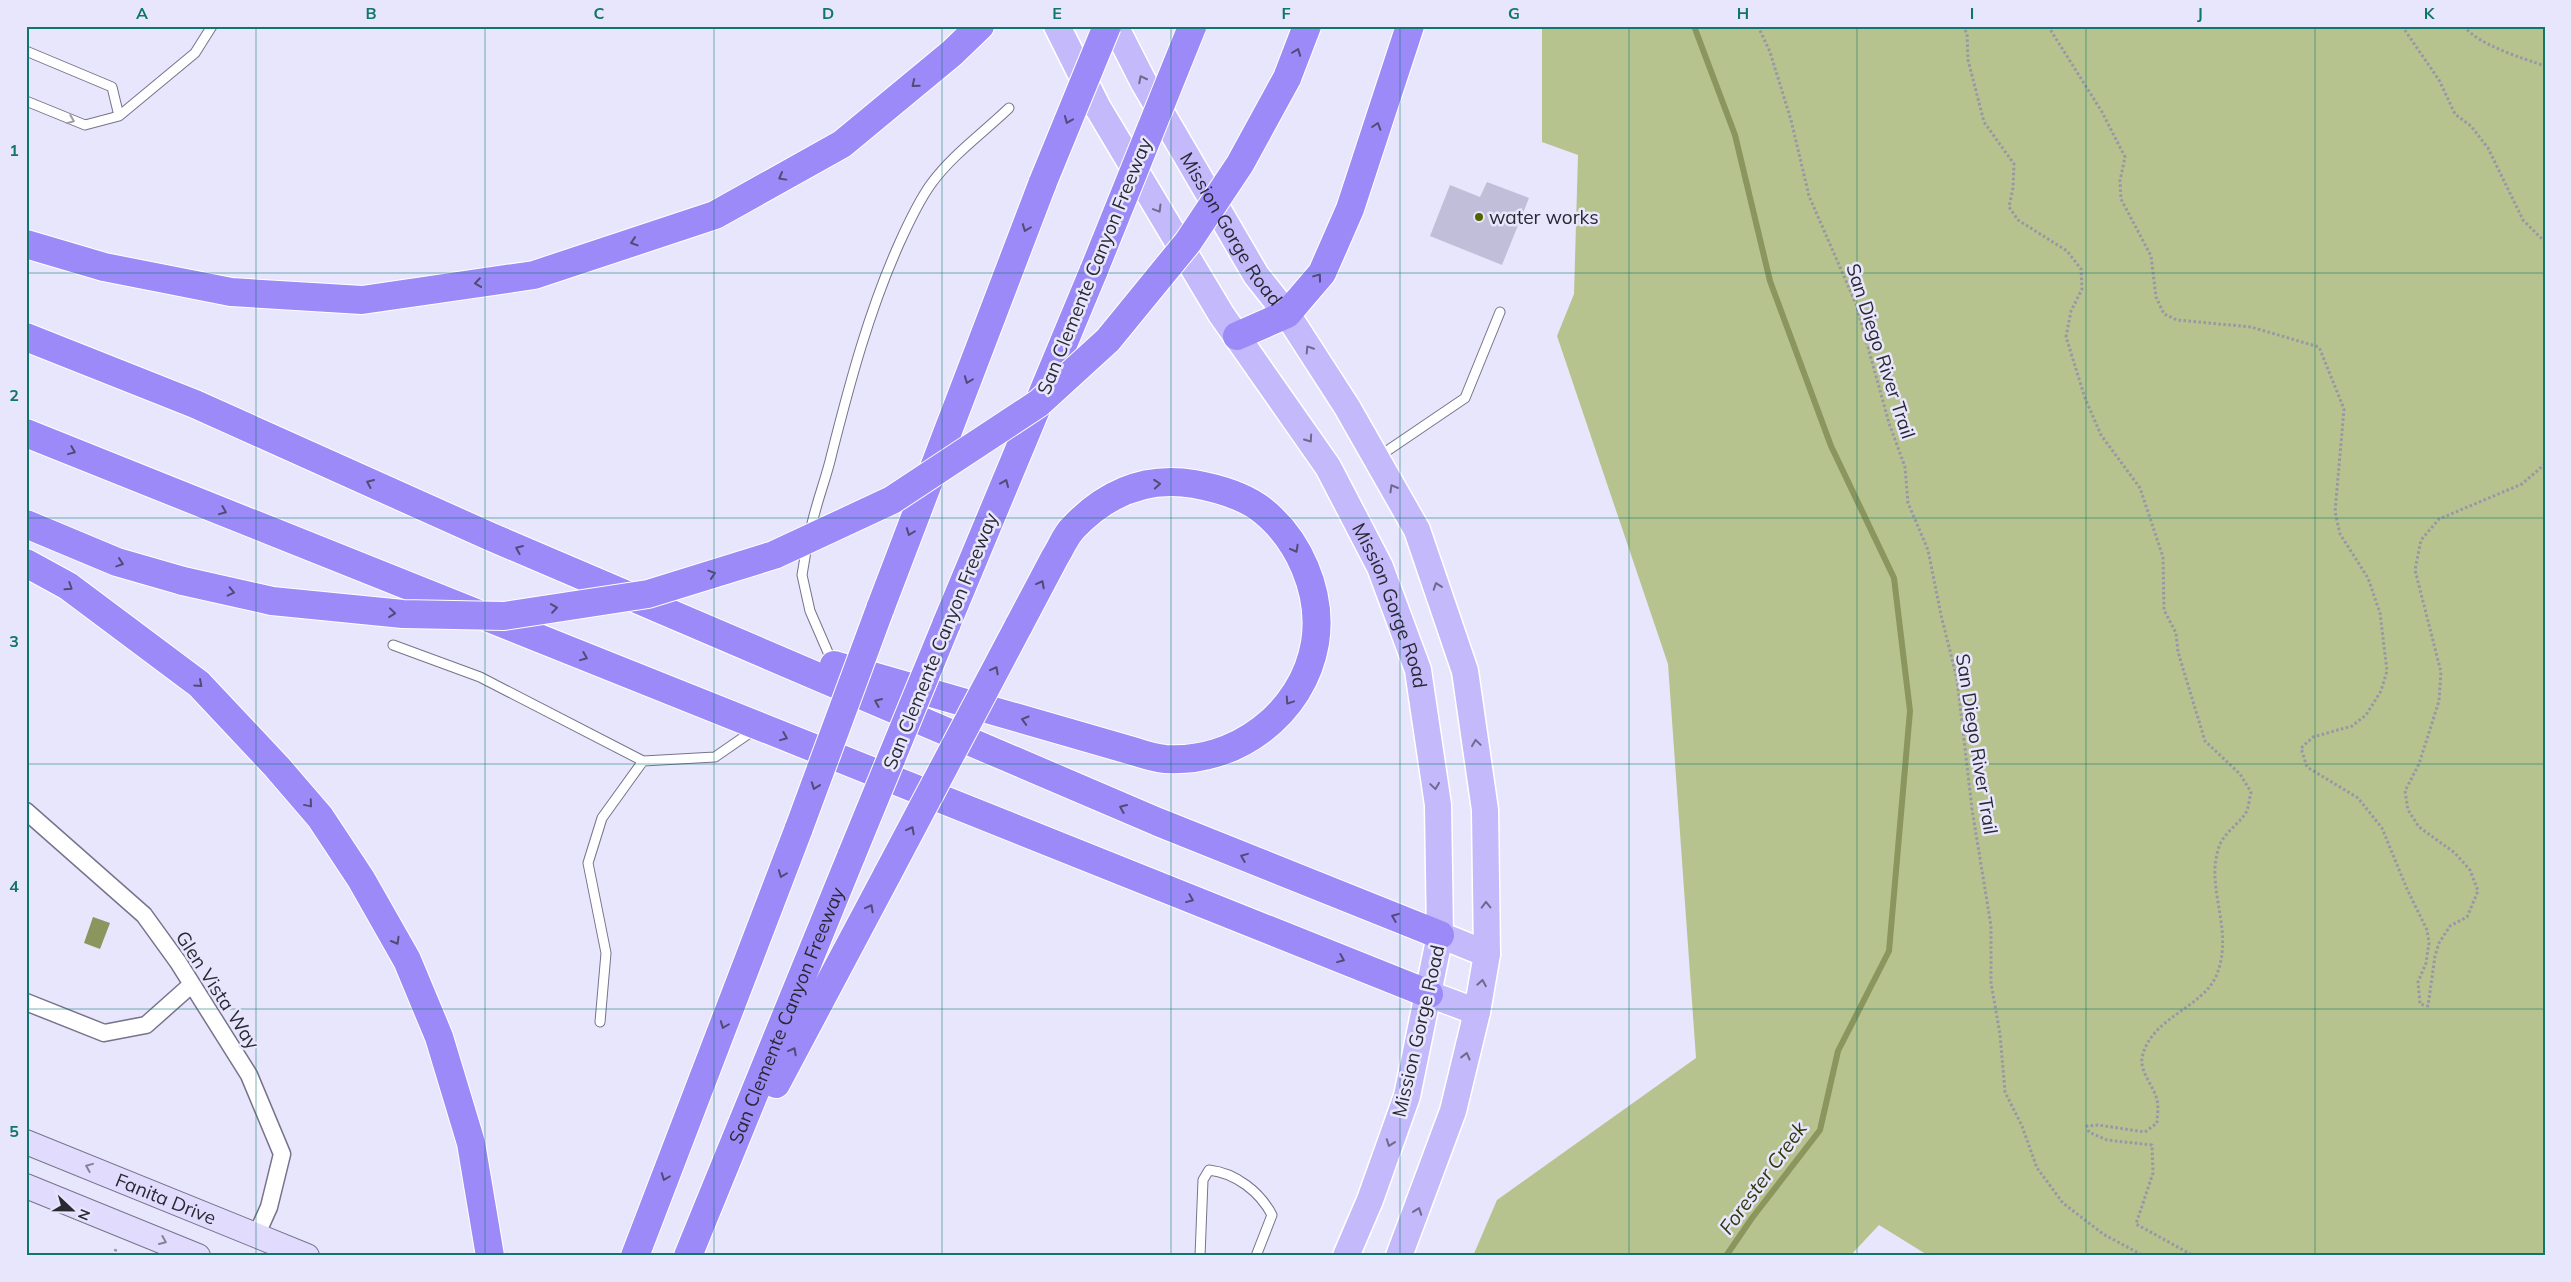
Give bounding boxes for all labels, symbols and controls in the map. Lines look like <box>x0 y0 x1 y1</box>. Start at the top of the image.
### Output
text: A <box>136 3 148 23</box>
text: B <box>365 3 377 23</box>
text: C <box>594 3 605 23</box>
text: D <box>822 3 834 23</box>
text: E <box>1052 3 1062 23</box>
text: F <box>1281 3 1291 23</box>
text: G <box>1508 3 1520 23</box>
text: H <box>1737 3 1749 23</box>
text: I <box>1970 3 1974 23</box>
text: J <box>2197 3 2203 23</box>
text: K <box>2424 3 2436 23</box>
one-way arrow <box>1291 48 1301 57</box>
one-way arrow <box>1138 76 1148 85</box>
one-way arrow <box>912 78 921 86</box>
one-way arrow <box>66 113 75 124</box>
one-way arrow <box>1064 115 1075 124</box>
one-way arrow <box>1372 122 1382 131</box>
street label: San Clemente Canyon Freeway <box>1031 134 1157 398</box>
text: 1 <box>9 140 19 160</box>
street label: Mission Gorge Road <box>1175 148 1288 311</box>
one-way arrow <box>779 171 788 181</box>
one-way arrow <box>1151 203 1161 212</box>
place label: water works <box>1489 205 1599 229</box>
marker: water works <box>1473 211 1485 223</box>
one-way arrow <box>1021 223 1032 232</box>
one-way arrow <box>630 236 639 246</box>
street label: San Diego River Trail <box>1841 260 1921 442</box>
one-way arrow <box>1312 273 1321 282</box>
one-way arrow <box>473 277 481 288</box>
one-way arrow <box>1306 345 1315 354</box>
one-way arrow <box>964 375 974 383</box>
text: 2 <box>9 385 19 405</box>
one-way arrow <box>1303 433 1312 442</box>
one-way arrow <box>67 445 75 455</box>
one-way arrow <box>1153 478 1161 489</box>
one-way arrow <box>366 479 375 489</box>
one-way arrow <box>999 479 1010 488</box>
one-way arrow <box>1389 484 1399 493</box>
one-way arrow <box>218 505 226 515</box>
street label: San Clemente Canyon Freeway <box>877 509 1003 773</box>
street label: Mission Gorge Road <box>1347 519 1433 690</box>
one-way arrow <box>906 527 916 535</box>
one-way arrow <box>1288 544 1298 553</box>
one-way arrow <box>515 545 524 555</box>
one-way arrow <box>115 557 124 567</box>
one-way arrow <box>707 570 716 580</box>
one-way arrow <box>1035 580 1045 589</box>
one-way arrow <box>63 581 72 590</box>
one-way arrow <box>1433 583 1443 591</box>
one-way arrow <box>226 586 235 597</box>
one-way arrow <box>550 603 558 614</box>
one-way arrow <box>388 607 396 618</box>
text: 3 <box>9 631 19 651</box>
one-way arrow <box>579 650 588 661</box>
street label: San Diego River Trail <box>1951 652 2003 836</box>
one-way arrow <box>989 667 999 676</box>
one-way arrow <box>193 679 202 688</box>
one-way arrow <box>1286 695 1295 705</box>
one-way arrow <box>874 698 882 708</box>
one-way arrow <box>1021 716 1029 726</box>
one-way arrow <box>779 730 788 741</box>
one-way arrow <box>1471 739 1481 748</box>
one-way arrow <box>811 782 821 790</box>
one-way arrow <box>1429 782 1440 790</box>
one-way arrow <box>303 798 311 807</box>
one-way arrow <box>1120 803 1128 813</box>
one-way arrow <box>905 826 915 835</box>
one-way arrow <box>1240 852 1249 863</box>
one-way arrow <box>778 869 788 878</box>
text: 4 <box>9 876 19 896</box>
street label: San Clemente Canyon Freeway <box>723 883 849 1147</box>
one-way arrow <box>1185 893 1193 903</box>
one-way arrow <box>1481 901 1492 909</box>
one-way arrow <box>864 904 874 913</box>
one-way arrow <box>1391 913 1400 923</box>
street label: Glen Vista Way <box>171 926 265 1054</box>
one-way arrow <box>389 935 399 944</box>
street label: Mission Gorge Road <box>1387 943 1449 1119</box>
one-way arrow <box>1336 953 1344 963</box>
one-way arrow <box>1476 979 1486 988</box>
one-way arrow <box>719 1021 729 1029</box>
one-way arrow <box>787 1047 797 1056</box>
one-way arrow <box>1460 1051 1471 1060</box>
water label: Forester Creek <box>1713 1116 1812 1239</box>
text: 5 <box>9 1121 19 1141</box>
one-way arrow <box>1386 1138 1396 1147</box>
one-way arrow <box>85 1163 94 1174</box>
street label: Fanita Drive <box>112 1168 220 1230</box>
one-way arrow <box>661 1172 671 1181</box>
north arrow <box>48 1184 98 1234</box>
text: N <box>74 1207 94 1223</box>
one-way arrow <box>1412 1207 1422 1215</box>
one-way arrow <box>158 1234 167 1245</box>

